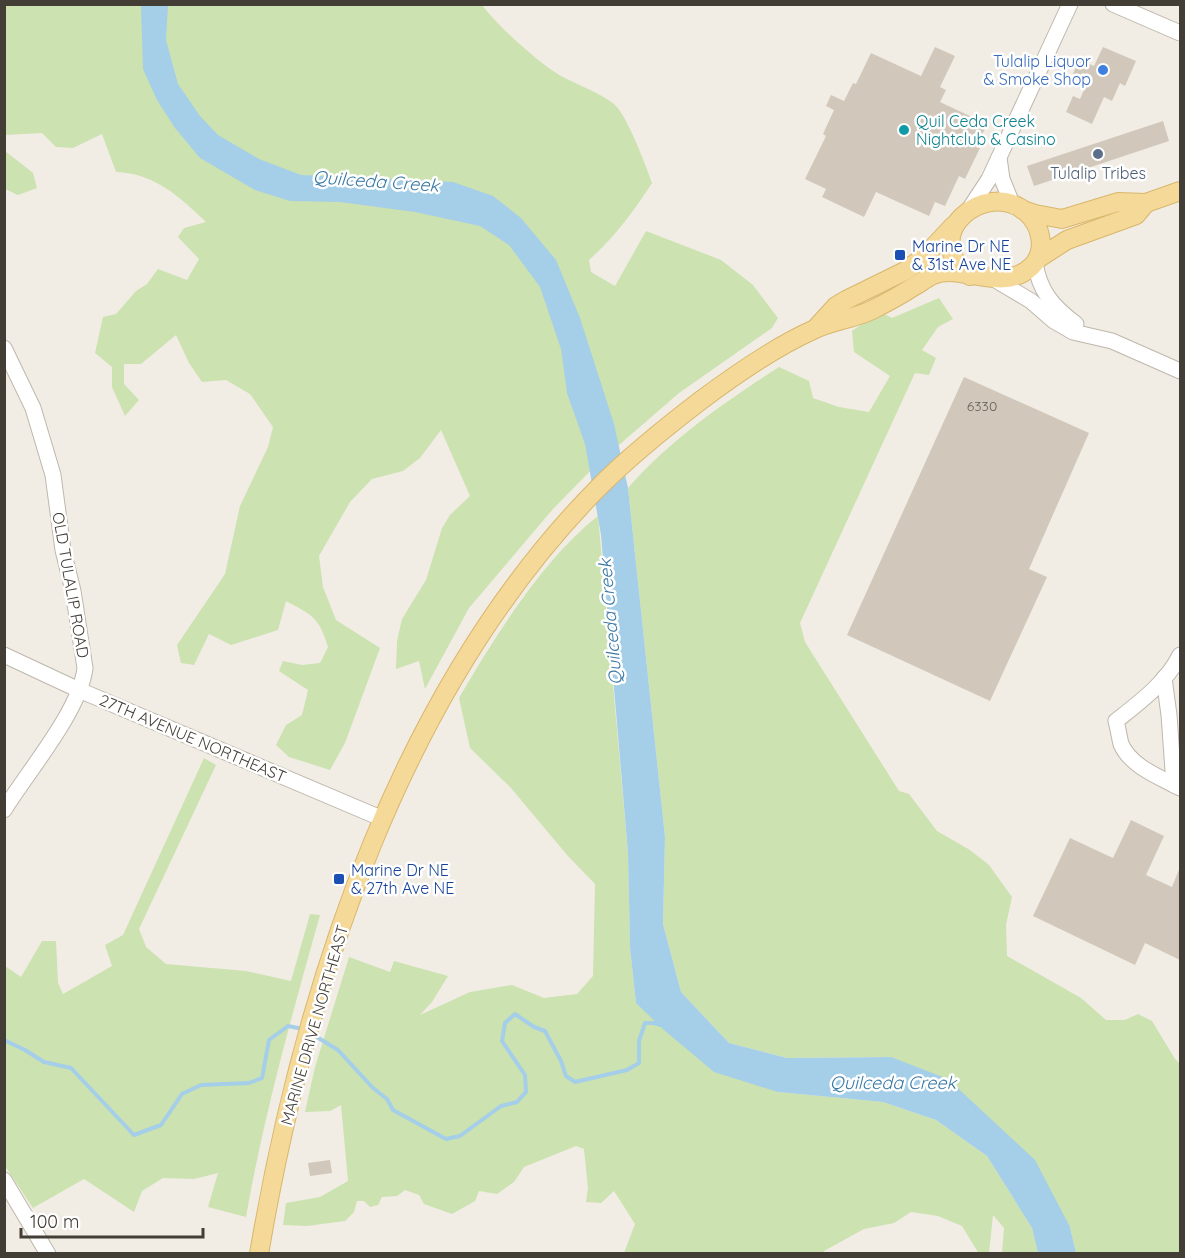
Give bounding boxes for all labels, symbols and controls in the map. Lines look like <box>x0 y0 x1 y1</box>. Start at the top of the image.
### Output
place label: Tulalip Liquor & Smoke Shop <box>983 51 1091 89</box>
marker: Tulalip Liquor & Smoke Shop <box>1096 63 1110 77</box>
place label: Quil Ceda Creek Nightclub & Casino <box>916 111 1056 149</box>
marker: Quil Ceda Creek Nightclub & Casino <box>897 123 911 137</box>
marker: Tulalip Tribes <box>1091 147 1105 161</box>
place label: Tulalip Tribes <box>1050 163 1146 183</box>
water label: Quilceda Creek <box>312 165 441 197</box>
place label: Marine Dr NE & 31st Ave NE <box>912 236 1011 274</box>
marker: Marine Dr NE & 31st Ave NE <box>893 248 907 262</box>
house number: 6330 <box>967 397 997 415</box>
street label: OLD TULALIP ROAD <box>48 511 94 659</box>
water label: Quilceda Creek <box>593 557 627 686</box>
street label: 27TH AVENUE NORTHEAST <box>97 690 290 787</box>
place label: Marine Dr NE & 27th Ave NE <box>351 860 454 898</box>
marker: Marine Dr NE & 27th Ave NE <box>332 872 346 886</box>
street label: MARINE DRIVE NORTHEAST <box>276 922 352 1127</box>
water label: Quilceda Creek <box>830 1071 958 1094</box>
scale bar <box>21 1201 202 1239</box>
text: 100 m <box>30 1210 79 1233</box>

